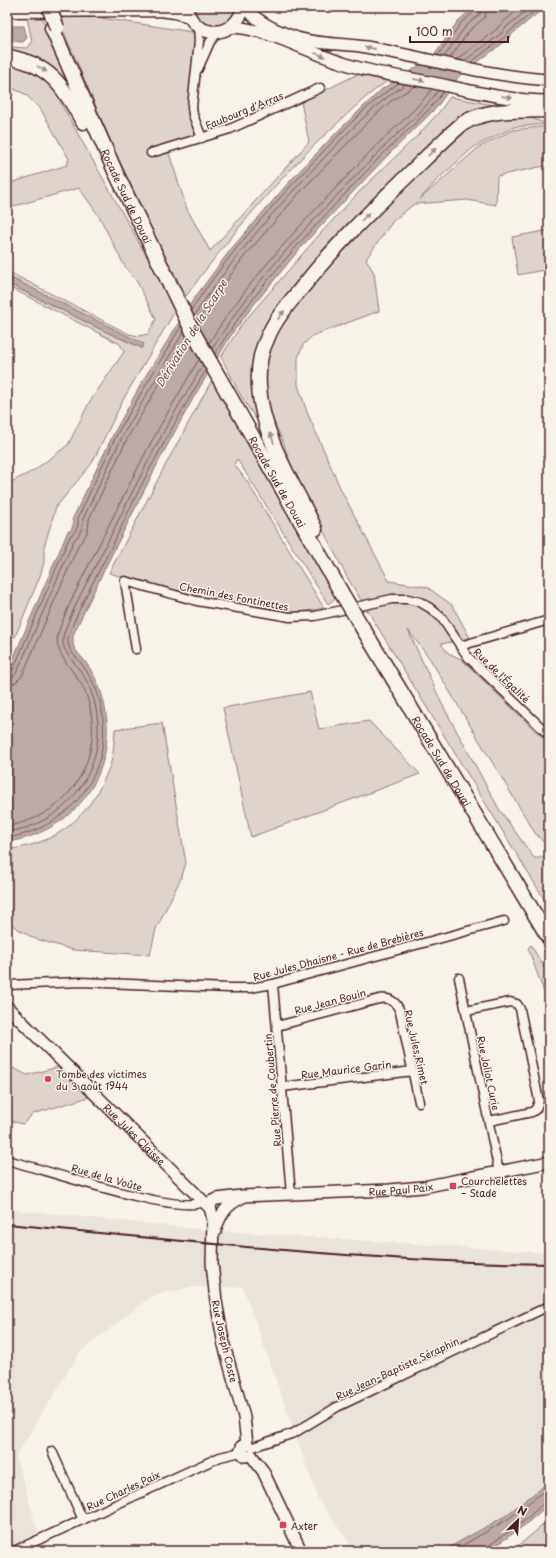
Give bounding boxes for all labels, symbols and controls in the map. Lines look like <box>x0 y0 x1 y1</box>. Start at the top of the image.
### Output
scale bar <box>410 18 508 44</box>
text: 100 m <box>416 22 453 40</box>
one-way arrow <box>364 45 376 51</box>
one-way arrow <box>315 53 327 59</box>
one-way arrow <box>36 65 48 72</box>
one-way arrow <box>412 78 425 84</box>
street label: Faubourg d'Arras <box>203 87 286 133</box>
one-way arrow <box>501 94 513 100</box>
street label: Rocade Sud de Douai <box>99 146 156 246</box>
one-way arrow <box>427 147 437 157</box>
one-way arrow <box>361 212 370 222</box>
water label: Dérivation de la Scarpe <box>151 275 232 390</box>
one-way arrow <box>277 310 285 321</box>
one-way arrow <box>269 432 275 444</box>
street label: Rocade Sud de Douai <box>246 433 310 530</box>
street label: Chemin des Fontinettes <box>178 578 290 614</box>
street label: Rue de l'Égalité <box>471 644 533 706</box>
street label: Rocade Sud de Douai <box>409 713 475 809</box>
street label: Rue Jules Dhaisne - Rue de Brebières <box>251 924 425 984</box>
street label: Rue Jean Bouin <box>293 984 367 1018</box>
street label: Rue Jules Rimet <box>401 1008 433 1086</box>
street label: Rue Pierre de Coubertin <box>260 1033 284 1147</box>
street label: Rue Joliot Curie <box>474 1034 504 1112</box>
street label: Rue Maurice Garin <box>300 1056 392 1082</box>
place label: Tombe des victimes du 3 août 1944 <box>56 1066 147 1093</box>
marker: Tombe des victimes du 3 août 1944 <box>43 1074 53 1084</box>
street label: Rue Jules Claisse <box>101 1100 169 1168</box>
street label: Rue de la Voûte <box>70 1160 145 1194</box>
place label: Courchelettes – Stade <box>461 1173 527 1200</box>
street label: Rue Paul Paix <box>368 1178 434 1198</box>
marker: Courchelettes – Stade <box>448 1181 458 1191</box>
street label: Rue Joseph Coste <box>208 1298 242 1384</box>
street label: Rue Jean-Baptiste Séraphin <box>333 1333 461 1403</box>
street label: Rue Charles Paix <box>84 1466 162 1514</box>
north arrow <box>498 1500 538 1540</box>
text: N <box>515 1501 530 1520</box>
place label: Axter <box>291 1518 318 1533</box>
marker: Axter <box>278 1520 288 1530</box>

